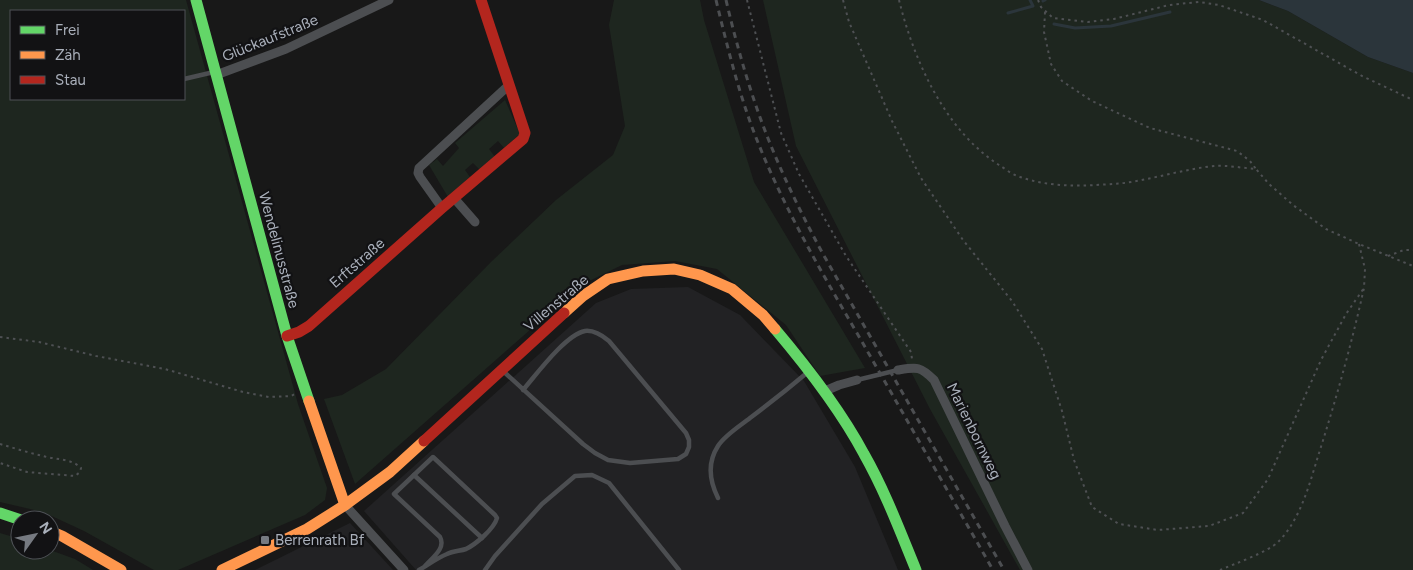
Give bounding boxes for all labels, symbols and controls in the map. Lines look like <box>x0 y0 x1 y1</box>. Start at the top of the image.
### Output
legend <box>10 10 185 100</box>
street label: Glückaufstraße <box>219 11 321 65</box>
text: Frei <box>55 21 80 39</box>
text: Zäh <box>55 46 81 64</box>
text: Stau <box>55 71 86 89</box>
street label: Wendelinusstraße <box>255 190 303 310</box>
street label: Erftstraße <box>326 234 388 292</box>
street label: Villenstraße <box>520 271 592 335</box>
street label: Marienbornweg <box>943 380 1005 482</box>
north arrow <box>10 510 60 560</box>
text: N <box>35 519 56 537</box>
place label: Berrenrath Bf <box>275 531 365 549</box>
marker: Berrenrath Bf <box>259 534 271 546</box>

